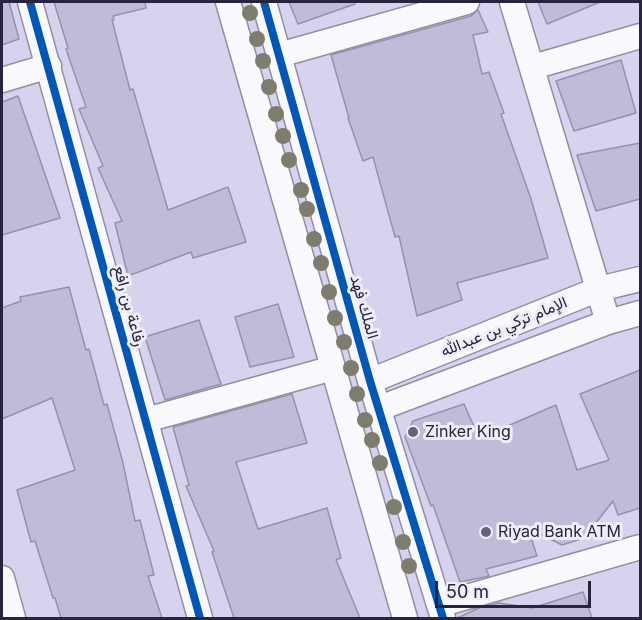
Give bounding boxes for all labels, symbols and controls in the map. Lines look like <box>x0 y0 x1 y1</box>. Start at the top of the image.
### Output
street label: رفاعة بن رافع <box>109 264 149 348</box>
street label: الملك فهد <box>346 273 382 341</box>
street label: الإمام تركي بن عبدالله <box>438 293 570 361</box>
place label: Zinker King <box>425 422 511 442</box>
marker: Zinker King <box>406 425 420 439</box>
place label: Riyad Bank ATM <box>498 522 621 542</box>
marker: Riyad Bank ATM <box>479 525 493 539</box>
scale bar <box>438 569 594 607</box>
text: 50 m <box>446 581 489 602</box>

